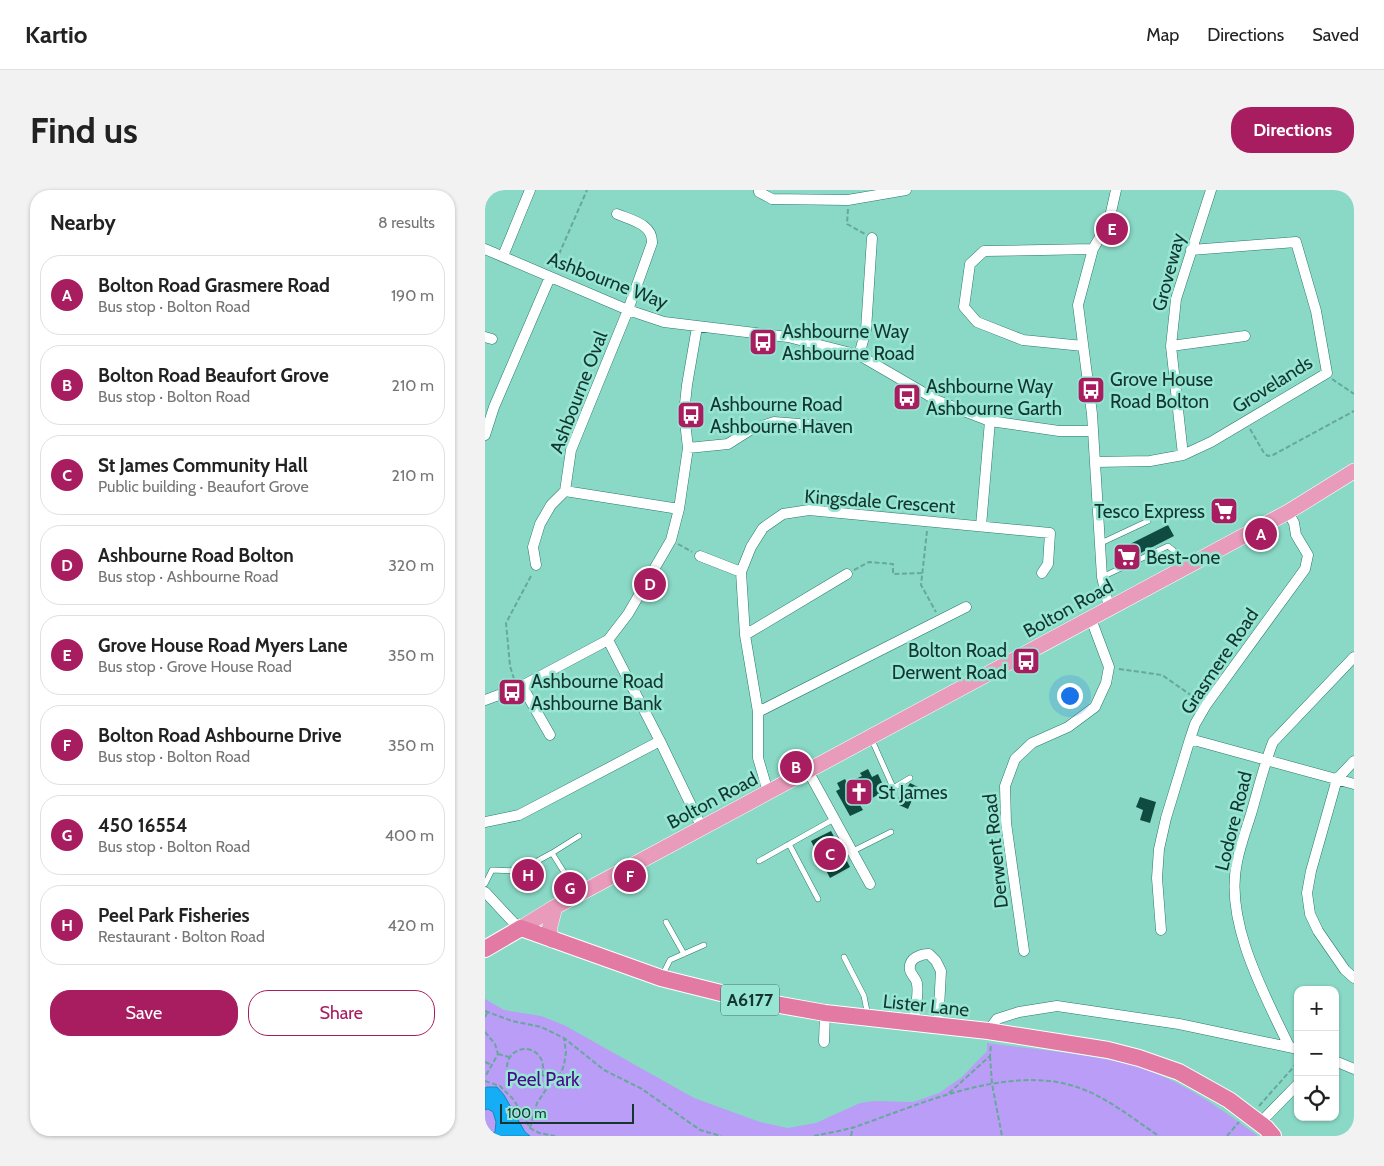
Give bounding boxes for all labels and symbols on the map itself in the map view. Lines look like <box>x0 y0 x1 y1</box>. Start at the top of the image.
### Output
pin: E <box>1096 210 1128 248</box>
street label: Groveway <box>1147 230 1190 314</box>
street label: Ashbourne Way <box>544 247 672 314</box>
place label: Ashbourne Way Ashbourne Road <box>782 320 915 365</box>
street label: Ashbourne Oval <box>545 327 612 456</box>
bus stop icon: Ashbourne Way Ashbourne Road <box>748 327 778 357</box>
street label: Grovelands <box>1228 351 1317 418</box>
place label: Grove House Road Bolton <box>1110 368 1213 413</box>
place label: Ashbourne Way Ashbourne Garth <box>926 375 1062 420</box>
bus stop icon: Grove House Road Bolton <box>1076 375 1106 405</box>
bus stop icon: Ashbourne Way Ashbourne Garth <box>892 382 922 412</box>
place label: Ashbourne Road Ashbourne Haven <box>710 393 853 438</box>
bus stop icon: Ashbourne Road Ashbourne Haven <box>676 400 706 430</box>
street label: Kingsdale Crescent <box>804 485 957 518</box>
supermarket icon: Tesco Express <box>1209 496 1239 526</box>
place label: Tesco Express <box>1094 500 1205 523</box>
pin: A <box>1245 515 1277 553</box>
supermarket icon: Best-one <box>1112 542 1142 572</box>
place label: Best-one <box>1146 546 1220 569</box>
pin: D <box>634 565 666 603</box>
street label: Bolton Road <box>1019 574 1117 643</box>
street label: Grasmere Road <box>1176 604 1263 719</box>
place label: Bolton Road Derwent Road <box>892 639 1007 684</box>
bus stop icon: Bolton Road Derwent Road <box>1011 646 1041 676</box>
place label: Ashbourne Road Ashbourne Bank <box>531 670 664 715</box>
bus stop icon: Ashbourne Road Ashbourne Bank <box>497 677 527 707</box>
your location <box>1057 683 1083 709</box>
pin: B <box>780 748 812 786</box>
street label: Bolton Road <box>663 767 761 834</box>
street label: Lodore Road <box>1210 769 1257 873</box>
church icon: St James <box>844 777 874 807</box>
place label: St James <box>878 781 948 804</box>
street label: Derwent Road <box>978 792 1013 909</box>
pin: C <box>814 835 846 873</box>
pin: H <box>512 856 544 894</box>
pin: F <box>614 857 646 895</box>
pin: G <box>554 869 586 907</box>
road number: A6177 <box>721 984 779 1016</box>
street label: Lister Lane <box>882 990 971 1021</box>
park label: Peel Park <box>506 1068 580 1091</box>
scale bar <box>500 1101 634 1124</box>

